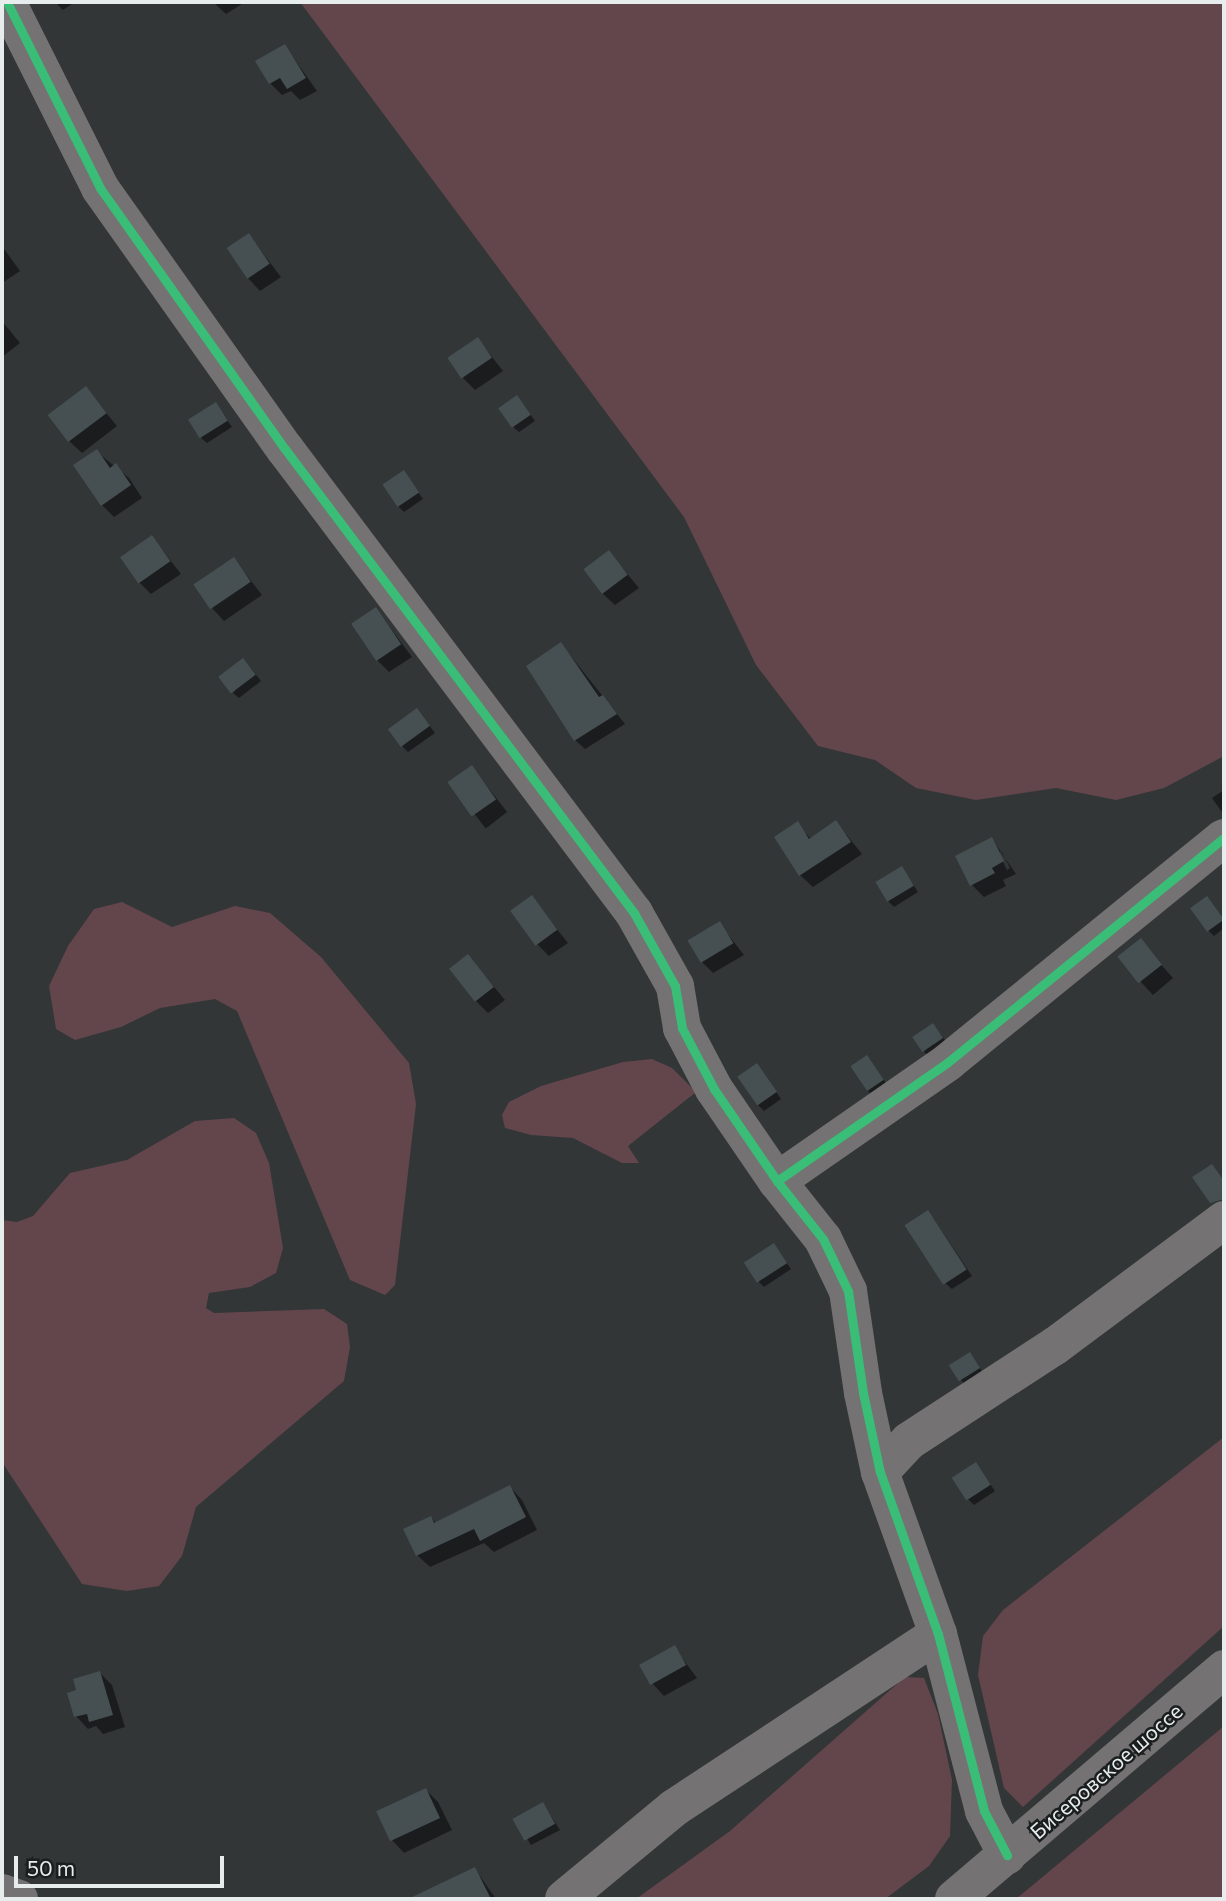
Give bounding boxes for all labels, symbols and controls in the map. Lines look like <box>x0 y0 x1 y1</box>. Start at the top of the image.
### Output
street label: Бисеровское шоссе <box>1025 1698 1187 1844</box>
scale bar <box>18 1842 228 1886</box>
text: 50 m <box>27 1855 75 1880</box>

